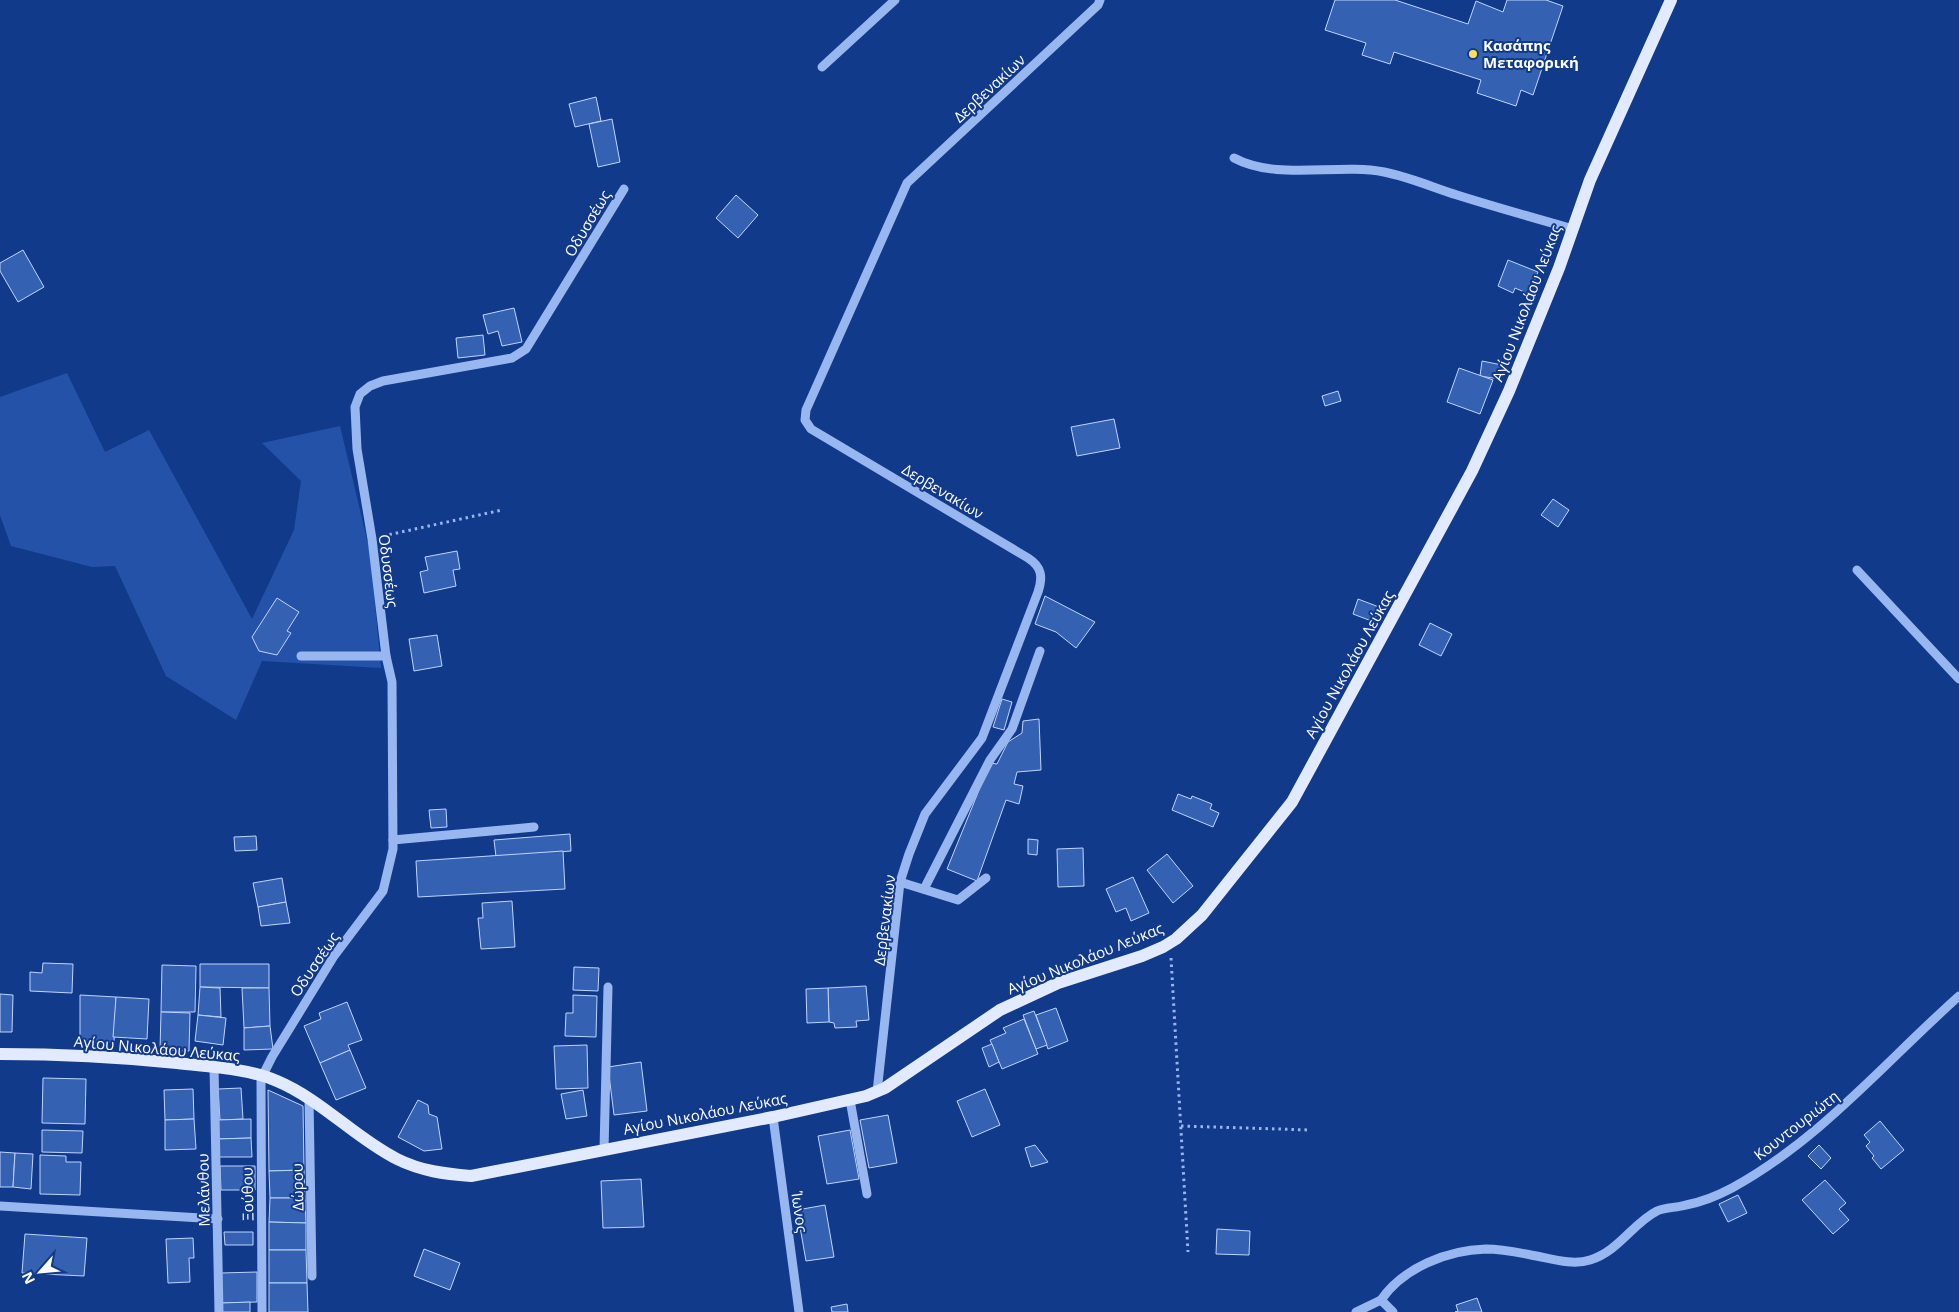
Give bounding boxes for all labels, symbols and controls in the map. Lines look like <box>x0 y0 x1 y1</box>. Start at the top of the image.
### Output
place label: Κασάπης Μεταφορική <box>1483 35 1579 72</box>
marker: Κασάπης Μεταφορική <box>1467 48 1479 60</box>
street label: Δερβενακίων <box>949 50 1029 126</box>
street label: Οδυσσέως <box>559 186 615 260</box>
street label: Αγίου Νικολάου Λεύκας <box>1487 222 1565 384</box>
street label: Δερβενακίων <box>899 459 987 523</box>
street label: Οδυσσέως <box>375 533 403 609</box>
street label: Αγίου Νικολάου Λεύκας <box>1300 586 1398 742</box>
street label: Δερβενακίων <box>869 873 899 967</box>
street label: Αγίου Νικολάου Λεύκας <box>1004 918 1166 998</box>
street label: Οδυσσέως <box>285 928 343 1000</box>
street label: Αγίου Νικολάου Λεύκας <box>73 1031 241 1065</box>
street label: Κουντουριώτη <box>1749 1085 1843 1165</box>
street label: Αγίου Νικολάου Λεύκας <box>621 1087 789 1139</box>
street label: Μελάνθου <box>192 1153 214 1227</box>
street label: Δώρου <box>287 1163 307 1211</box>
street label: Ξούθου <box>237 1167 257 1221</box>
street label: Ίωνος <box>787 1189 813 1234</box>
north arrow <box>15 1247 65 1297</box>
text: N <box>17 1269 39 1288</box>

